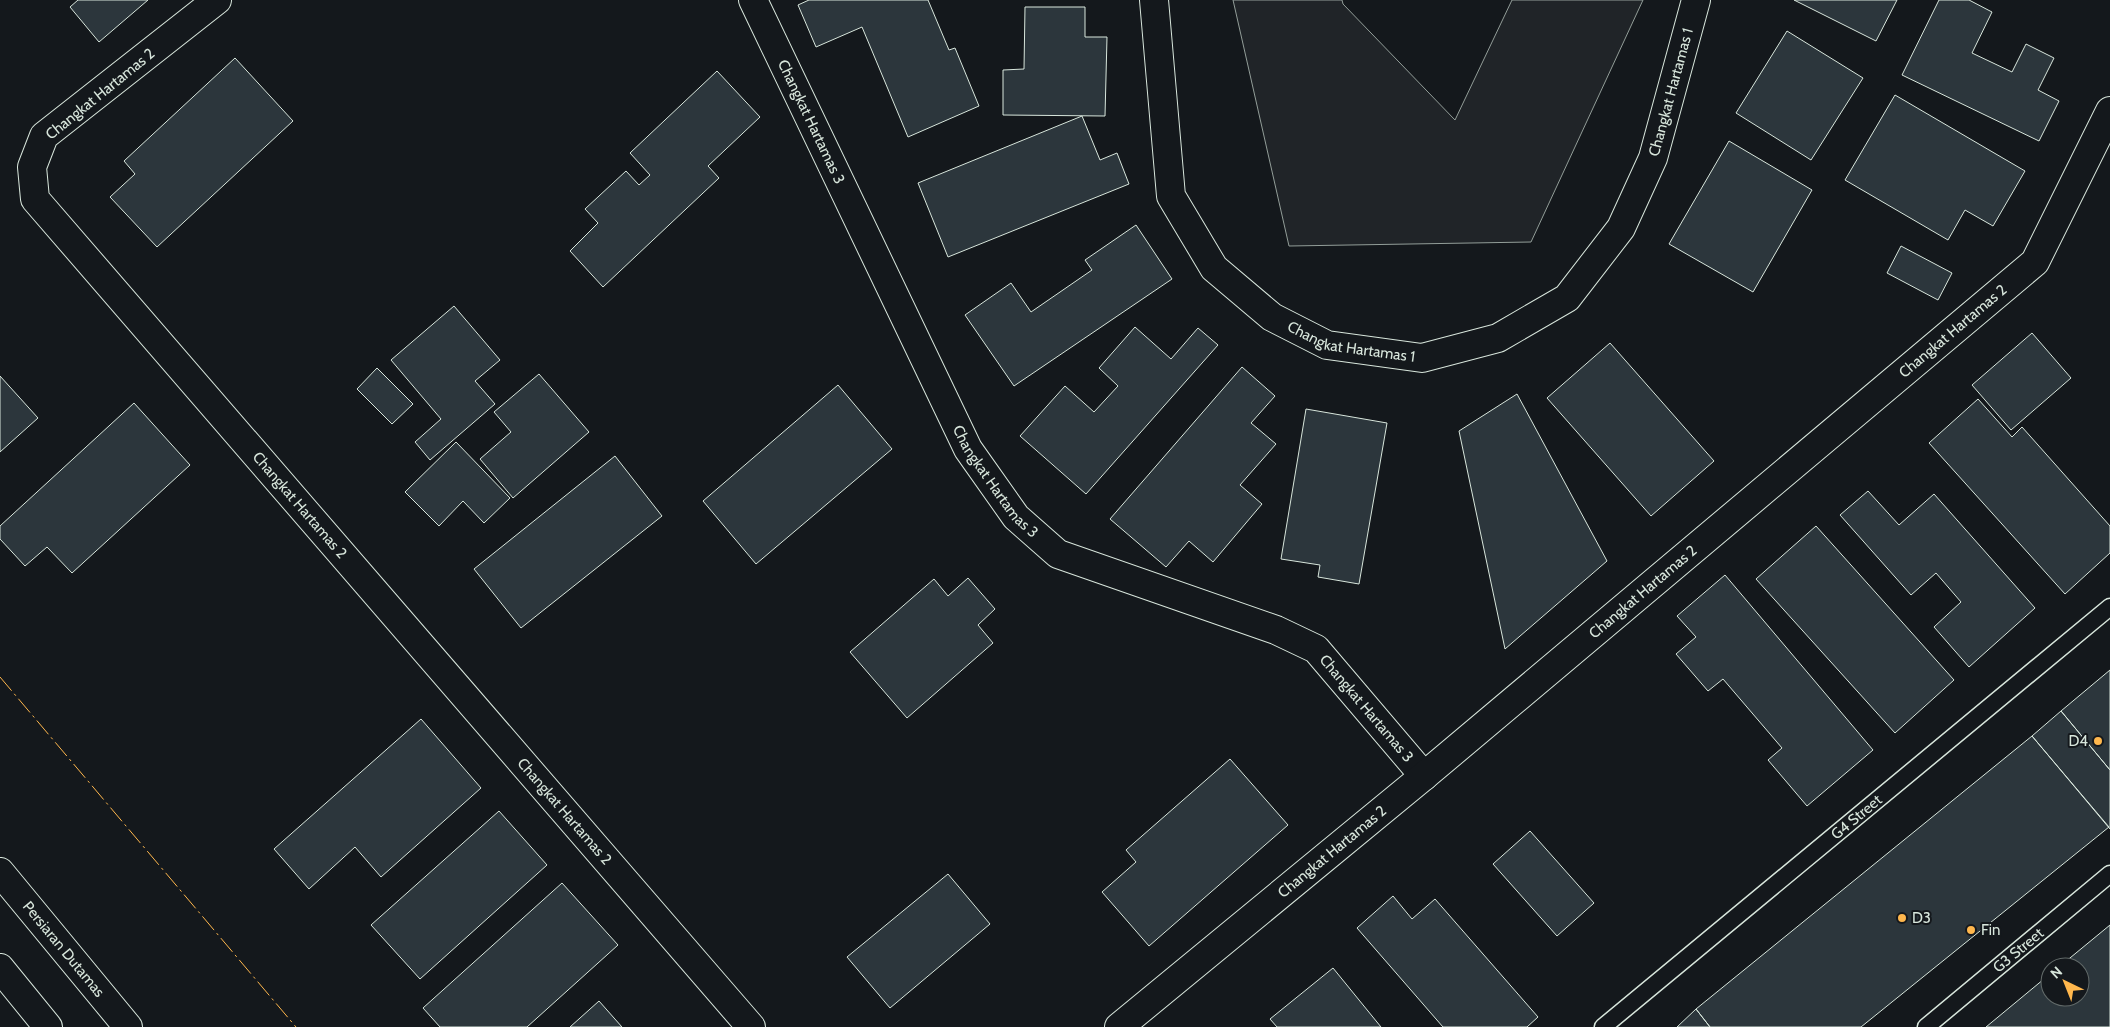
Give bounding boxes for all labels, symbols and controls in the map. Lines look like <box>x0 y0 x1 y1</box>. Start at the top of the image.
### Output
street label: Changkat Hartamas 1 <box>1645 26 1697 158</box>
street label: Changkat Hartamas 2 <box>42 44 158 143</box>
street label: Changkat Hartamas 3 <box>774 57 849 187</box>
street label: Changkat Hartamas 2 <box>1895 281 2010 382</box>
street label: Changkat Hartamas 1 <box>1284 317 1416 366</box>
street label: Changkat Hartamas 3 <box>949 422 1042 541</box>
street label: Changkat Hartamas 2 <box>249 448 351 562</box>
street label: Changkat Hartamas 2 <box>1585 541 1700 642</box>
street label: Changkat Hartamas 3 <box>1316 651 1417 766</box>
place label: D4 <box>2068 732 2088 750</box>
marker: D4 <box>2092 735 2104 747</box>
street label: Changkat Hartamas 2 <box>514 754 616 868</box>
street label: G4 Street <box>1827 791 1885 843</box>
street label: Changkat Hartamas 2 <box>1274 802 1390 901</box>
street label: Persiaran Dutamas <box>19 898 108 1001</box>
place label: D3 <box>1912 909 1931 927</box>
marker: D3 <box>1896 912 1908 924</box>
place label: Fin <box>1981 921 2000 939</box>
marker: Fin <box>1965 924 1977 936</box>
street label: G3 Street <box>1989 924 2047 976</box>
north arrow <box>2040 957 2090 1007</box>
text: N <box>2046 963 2066 982</box>

